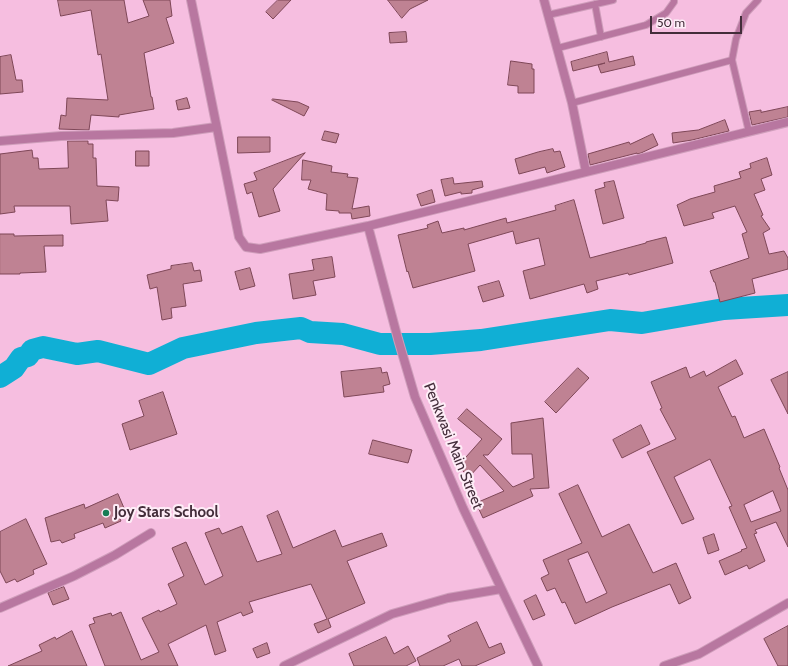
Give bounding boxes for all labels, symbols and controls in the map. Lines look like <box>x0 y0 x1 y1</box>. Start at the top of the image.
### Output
scale bar <box>652 8 744 34</box>
text: 50 m <box>657 15 685 30</box>
street label: Penkwasi Main Street <box>419 380 487 512</box>
place label: Joy Stars School <box>114 504 218 522</box>
marker: Joy Stars School <box>101 508 111 518</box>

